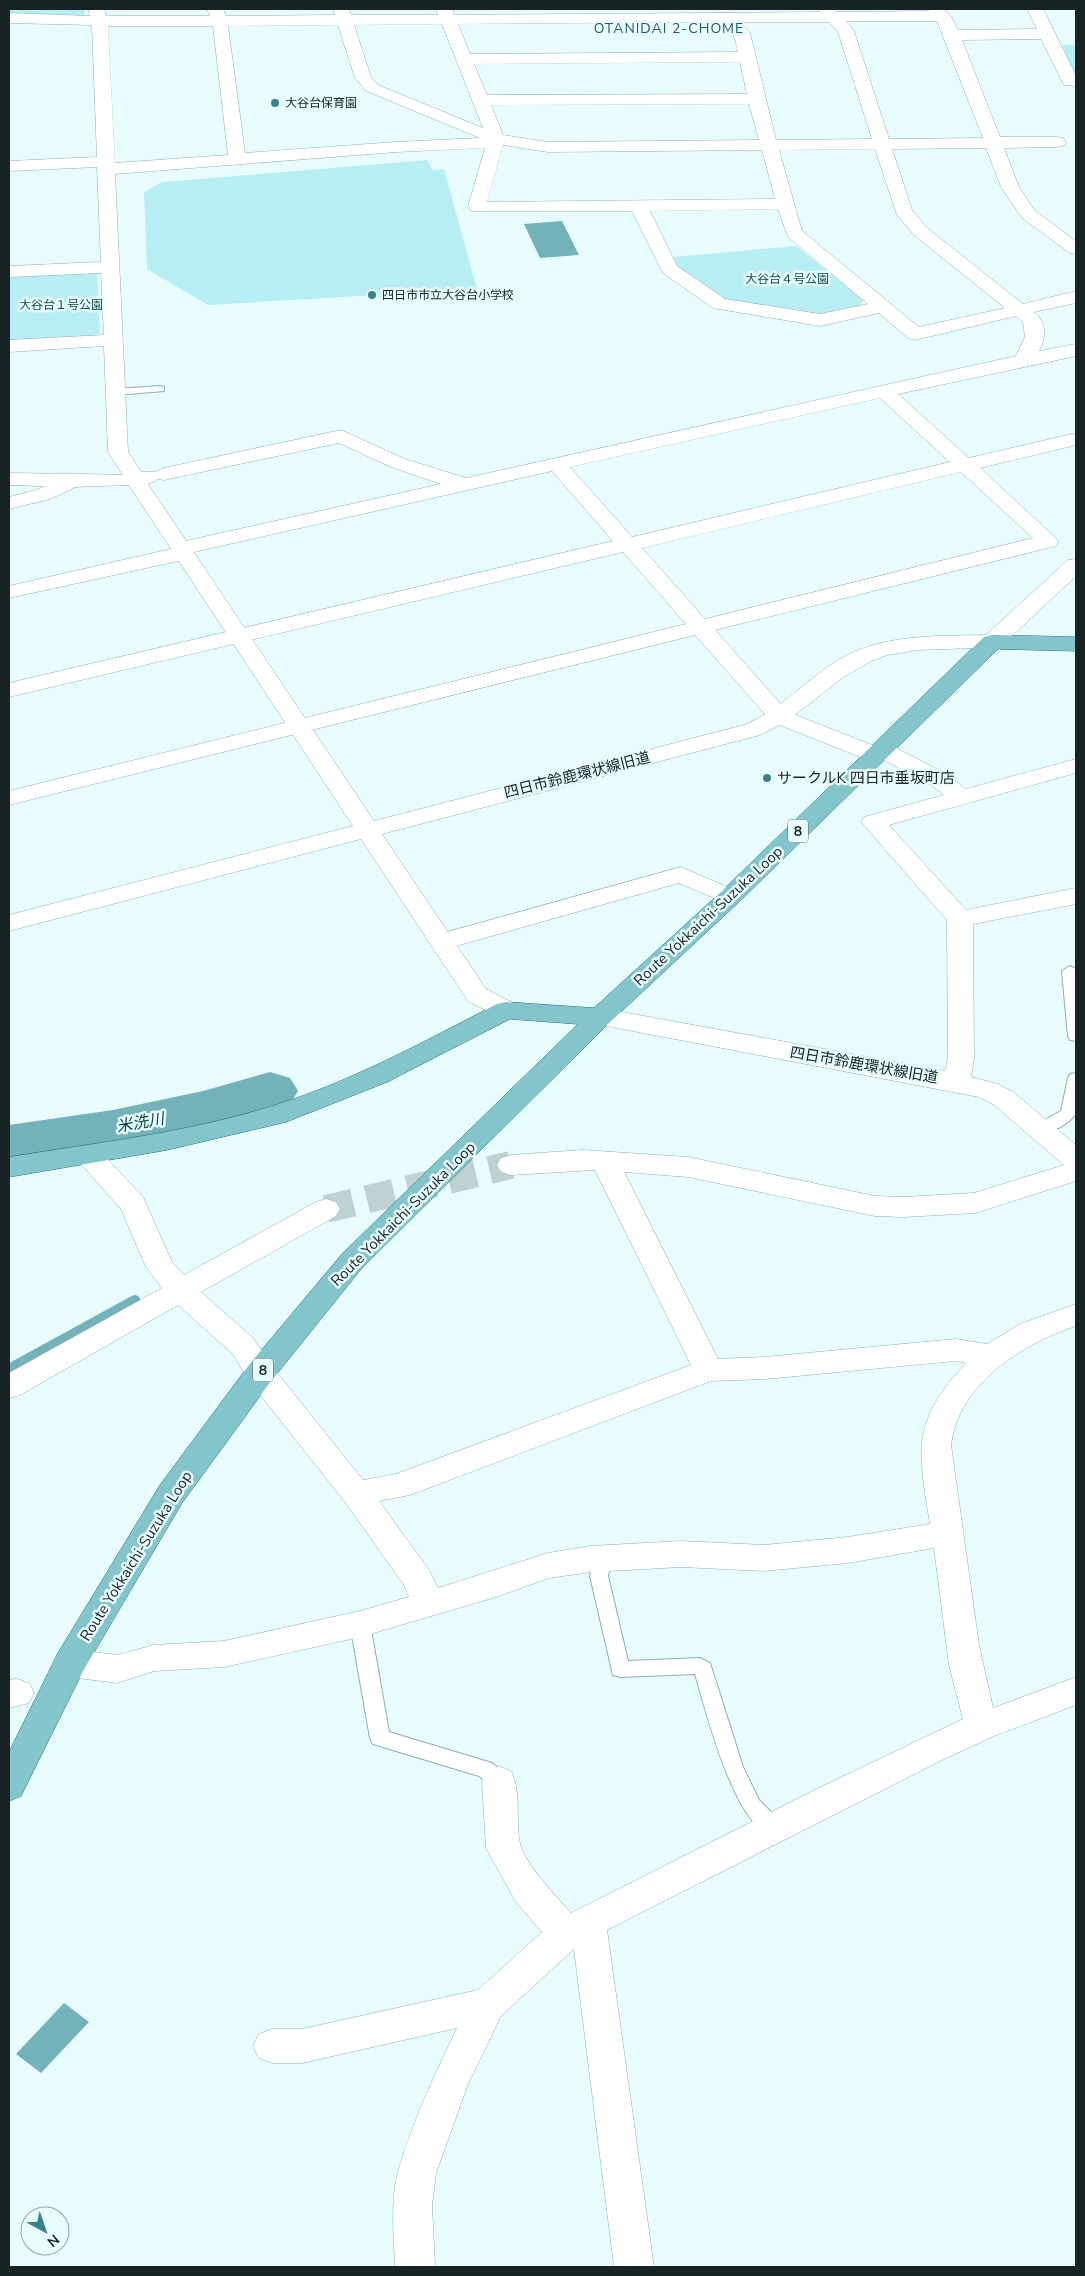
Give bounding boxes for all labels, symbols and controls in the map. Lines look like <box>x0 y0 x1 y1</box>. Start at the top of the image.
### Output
district label: OTANIDAI 2-CHOME <box>594 19 744 38</box>
place label: 大谷台保育園 <box>285 95 357 111</box>
marker: 大谷台保育園 <box>269 97 281 109</box>
park label: 大谷台４号公園 <box>745 271 829 287</box>
place label: 四日市市立大谷台小学校 <box>382 287 514 303</box>
marker: 四日市市立大谷台小学校 <box>366 289 378 301</box>
park label: 大谷台１号公園 <box>19 297 103 313</box>
street label: 四日市鈴鹿環状線旧道 <box>502 747 652 803</box>
place label: サークルK 四日市垂坂町店 <box>777 768 955 788</box>
marker: サークルK 四日市垂坂町店 <box>761 772 773 784</box>
road number: 8 <box>788 819 808 842</box>
street label: Route Yokkaichi-Suzuka Loop <box>629 841 787 990</box>
street label: 四日市鈴鹿環状線旧道 <box>788 1042 940 1088</box>
water label: 米洗川 <box>115 1108 168 1138</box>
street label: Route Yokkaichi-Suzuka Loop <box>326 1137 480 1291</box>
road number: 8 <box>253 1358 273 1382</box>
street label: Route Yokkaichi-Suzuka Loop <box>75 1467 197 1645</box>
north arrow <box>20 2206 70 2256</box>
text: N <box>43 2230 63 2251</box>

